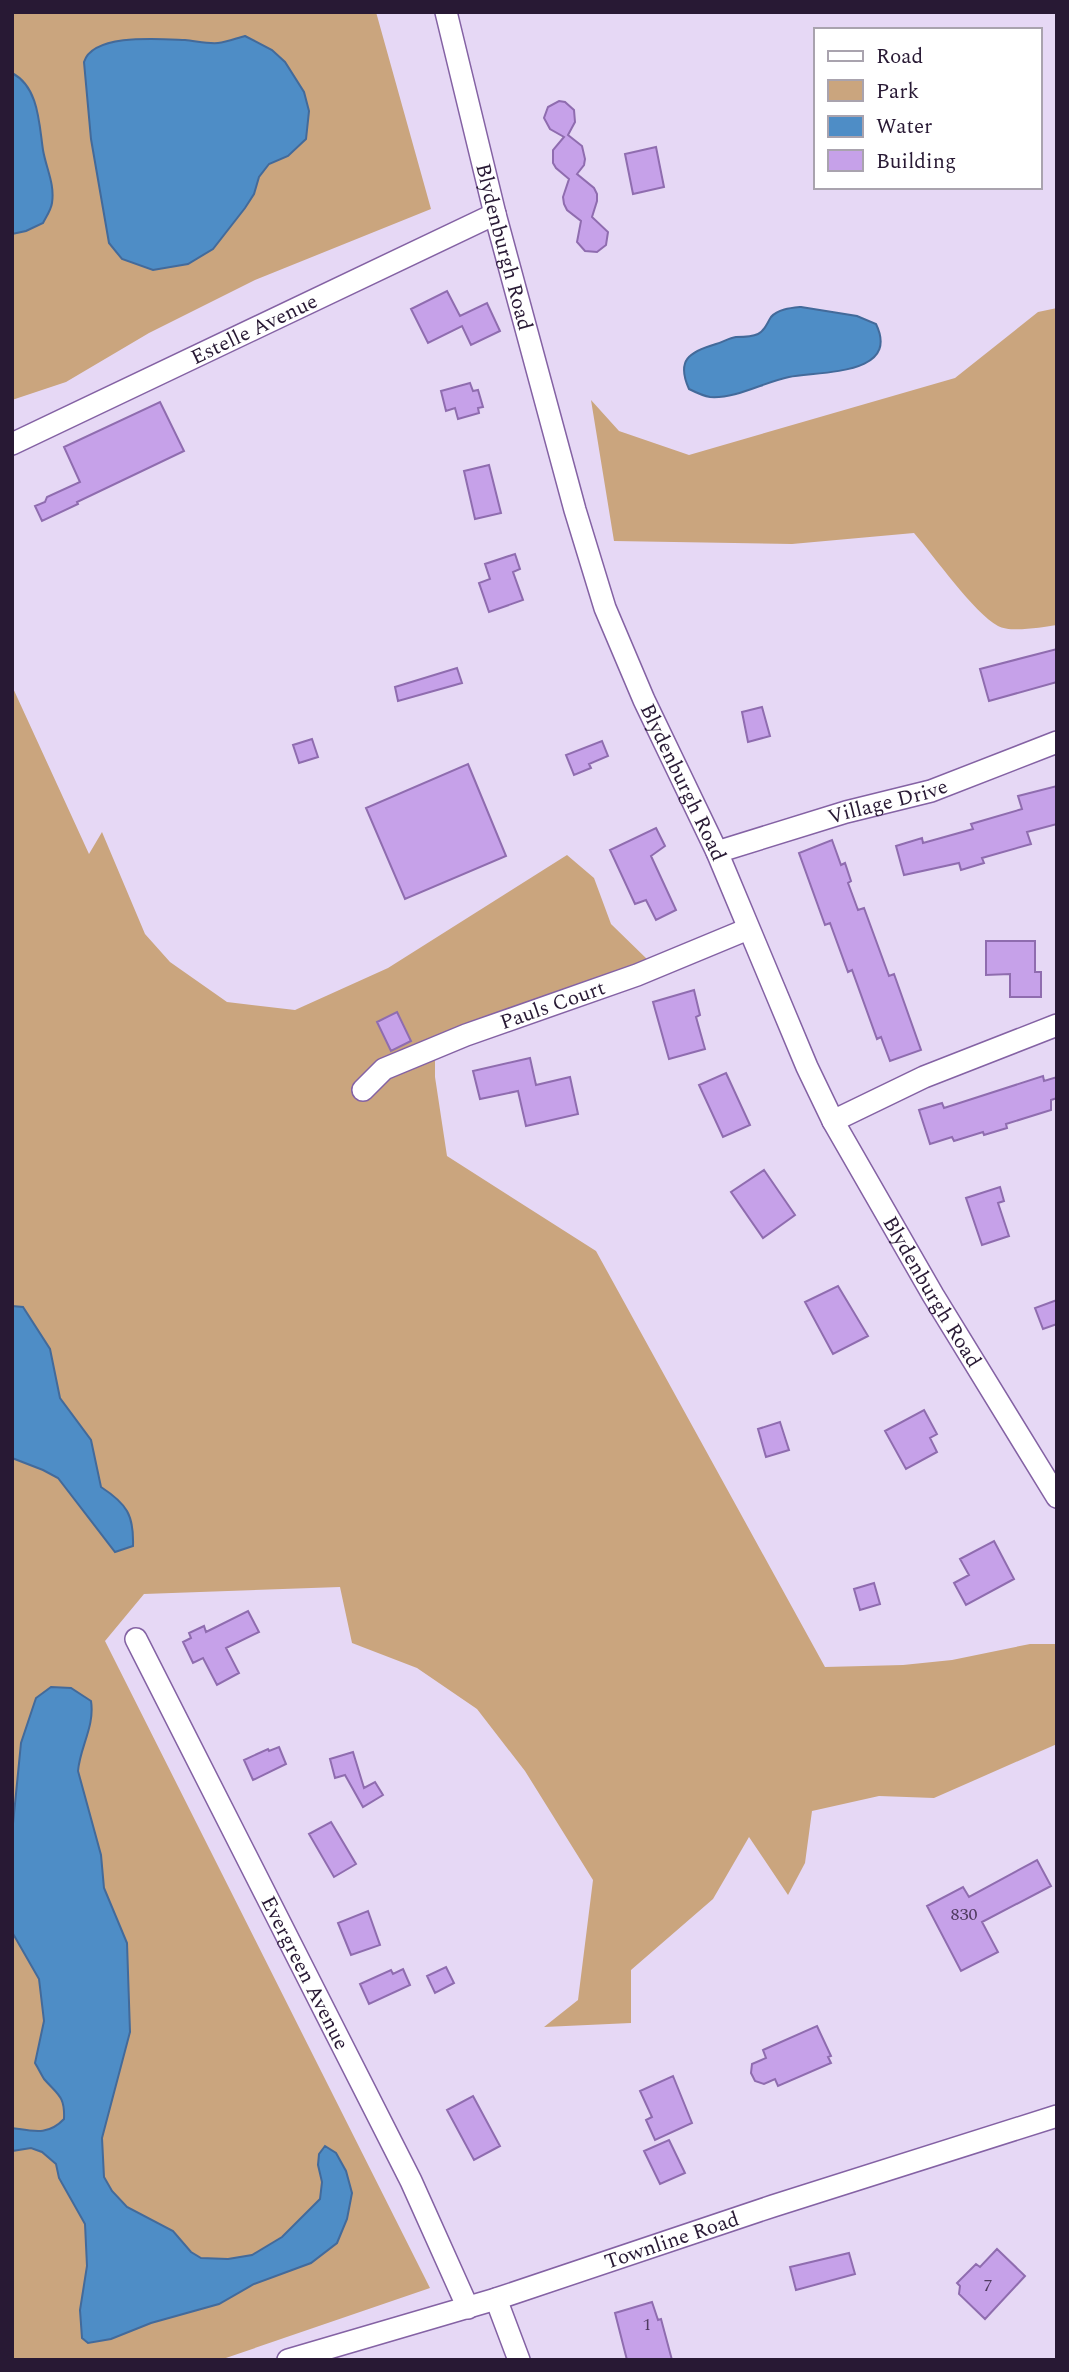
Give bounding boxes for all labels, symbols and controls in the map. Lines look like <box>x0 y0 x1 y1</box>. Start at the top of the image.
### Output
legend <box>814 28 1041 189</box>
text: Road <box>876 41 923 73</box>
text: Park <box>876 76 920 108</box>
text: Water <box>876 111 932 143</box>
text: Building <box>876 146 956 178</box>
street label: Blydenburgh Road <box>466 160 541 334</box>
street label: Estelle Avenue <box>186 286 323 374</box>
street label: Blydenburgh Road <box>631 698 734 866</box>
street label: Village Drive <box>824 771 953 834</box>
street label: Pauls Court <box>496 972 610 1039</box>
street label: Blydenburgh Road <box>874 1210 989 1374</box>
street label: Evergreen Avenue <box>252 1890 357 2056</box>
house number: 830 <box>951 1901 978 1928</box>
street label: Townline Road <box>600 2203 744 2278</box>
house number: 7 <box>984 2272 993 2299</box>
house number: 1 <box>643 2311 652 2338</box>

